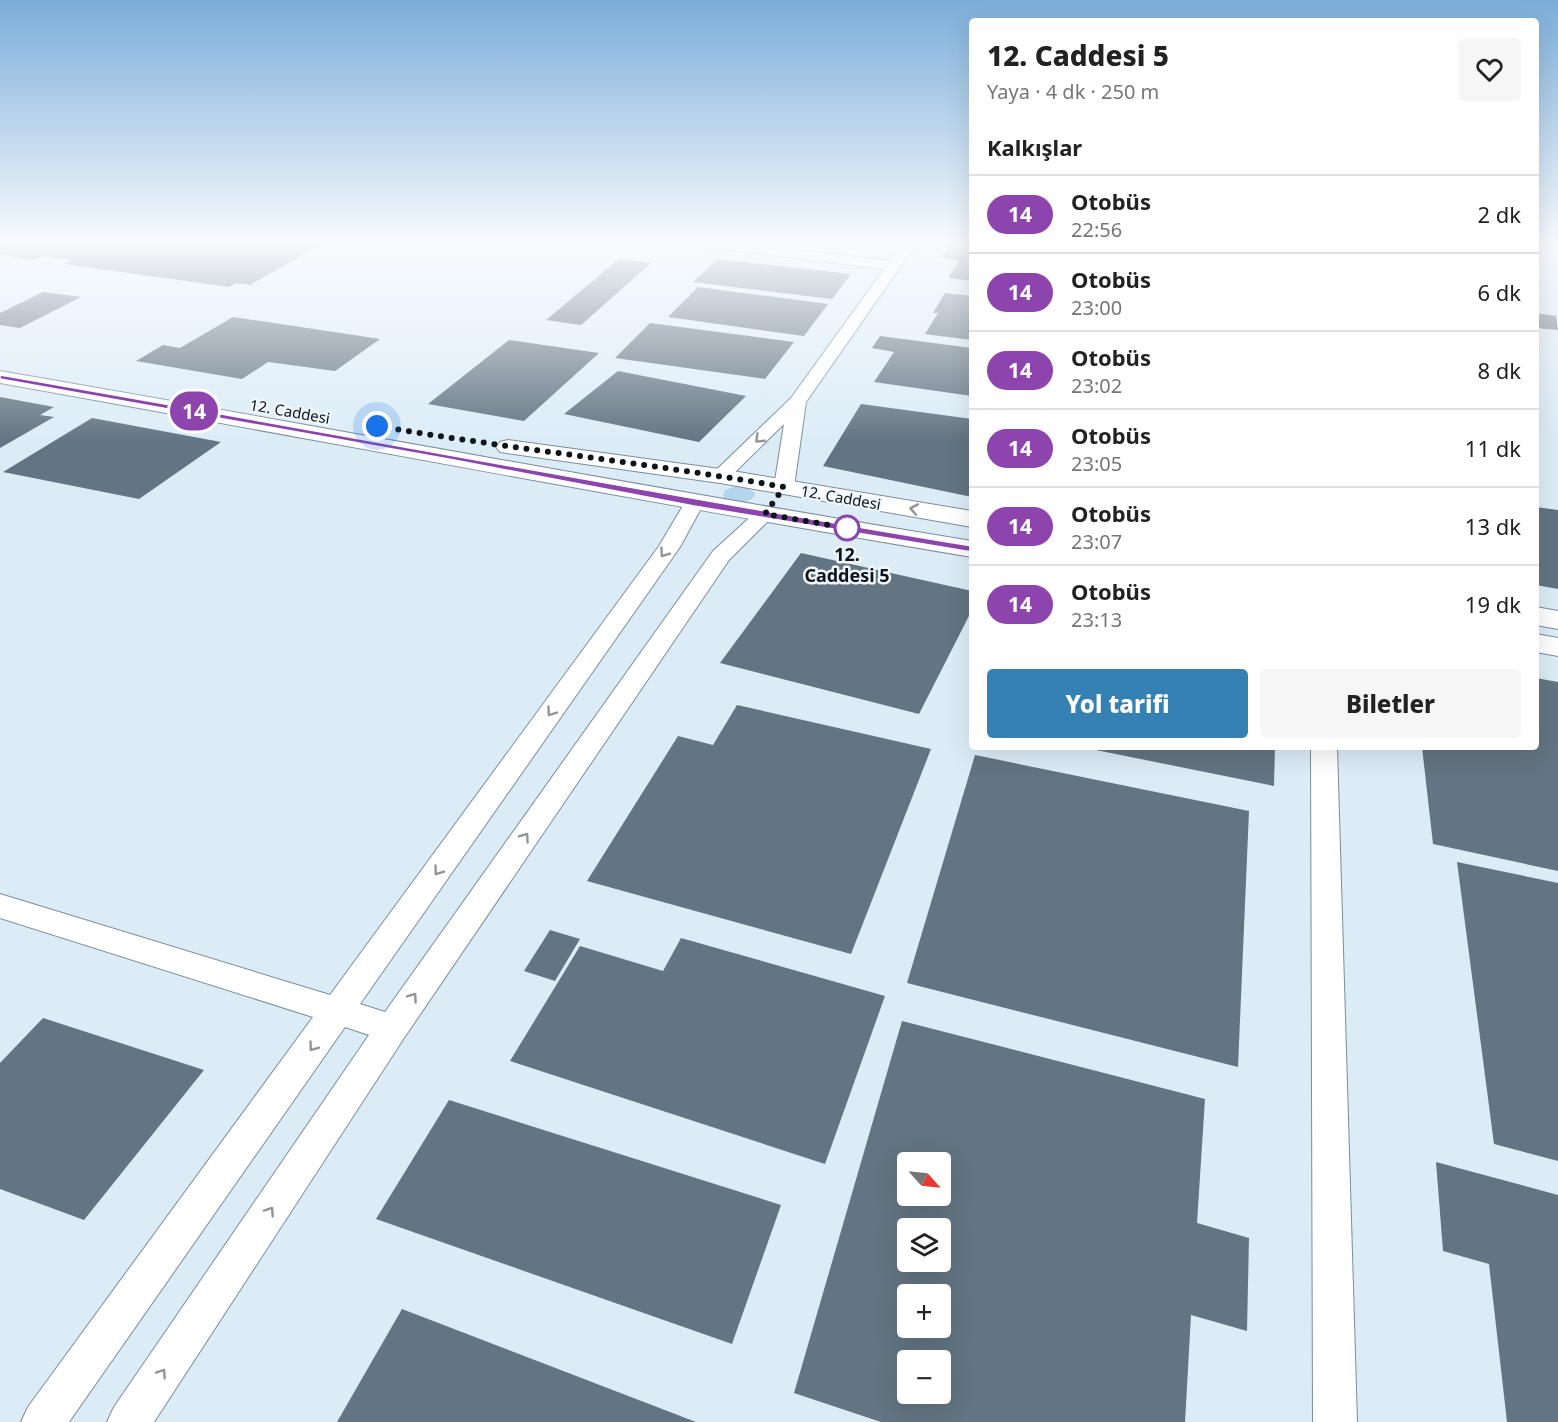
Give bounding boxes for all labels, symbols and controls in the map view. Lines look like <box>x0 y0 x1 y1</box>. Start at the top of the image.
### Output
text: 12. Caddesi 5 <box>987 36 1169 74</box>
button: heart <box>1458 38 1521 101</box>
text: Yaya · 4 dk · 250 m <box>987 78 1159 105</box>
text: Kalkışlar <box>987 132 1082 162</box>
text: Otobüs <box>1071 186 1151 216</box>
text: 2 dk <box>1477 199 1521 229</box>
text: 14 <box>1008 200 1032 228</box>
text: 22:56 <box>1071 216 1122 243</box>
text: Otobüs <box>1071 264 1151 294</box>
text: 6 dk <box>1477 277 1521 307</box>
text: 14 <box>1008 278 1032 306</box>
text: 23:00 <box>1071 294 1122 321</box>
text: Otobüs <box>1071 342 1151 372</box>
text: 8 dk <box>1477 355 1521 385</box>
text: 14 <box>1008 356 1032 384</box>
text: 23:02 <box>1071 372 1122 399</box>
line badge: 14 <box>167 392 221 430</box>
street label: 12. Caddesi <box>248 394 332 428</box>
text: 14 <box>182 397 206 425</box>
your location <box>362 411 392 441</box>
text: Otobüs <box>1071 420 1151 450</box>
one-way arrow <box>755 432 765 443</box>
text: 11 dk <box>1465 433 1521 463</box>
text: 14 <box>1008 434 1032 462</box>
text: 23:05 <box>1071 450 1122 477</box>
street label: 12. Caddesi <box>799 480 883 514</box>
text: Otobüs <box>1071 498 1151 528</box>
one-way arrow <box>910 504 919 516</box>
text: 13 dk <box>1465 511 1521 541</box>
text: 14 <box>1008 512 1032 540</box>
marker: 12. Caddesi 5 <box>834 515 860 541</box>
text: 23:07 <box>1071 528 1122 555</box>
place label: 12. Caddesi 5 <box>804 542 890 587</box>
one-way arrow <box>660 547 671 558</box>
text: Otobüs <box>1071 576 1151 606</box>
text: 19 dk <box>1465 589 1521 619</box>
text: 14 <box>1008 590 1032 618</box>
text: 23:13 <box>1071 606 1122 633</box>
button: Yol tarifi <box>987 669 1248 738</box>
button: Biletler <box>1260 669 1521 738</box>
one-way arrow <box>547 706 558 717</box>
one-way arrow <box>518 832 529 843</box>
one-way arrow <box>434 865 445 876</box>
one-way arrow <box>406 992 417 1003</box>
one-way arrow <box>309 1041 320 1052</box>
north arrow <box>897 1152 951 1206</box>
map controls <box>897 1152 951 1404</box>
one-way arrow <box>263 1207 274 1218</box>
button: layers <box>897 1218 951 1272</box>
button: + <box>897 1284 951 1338</box>
button: − <box>897 1350 951 1404</box>
one-way arrow <box>155 1369 166 1380</box>

